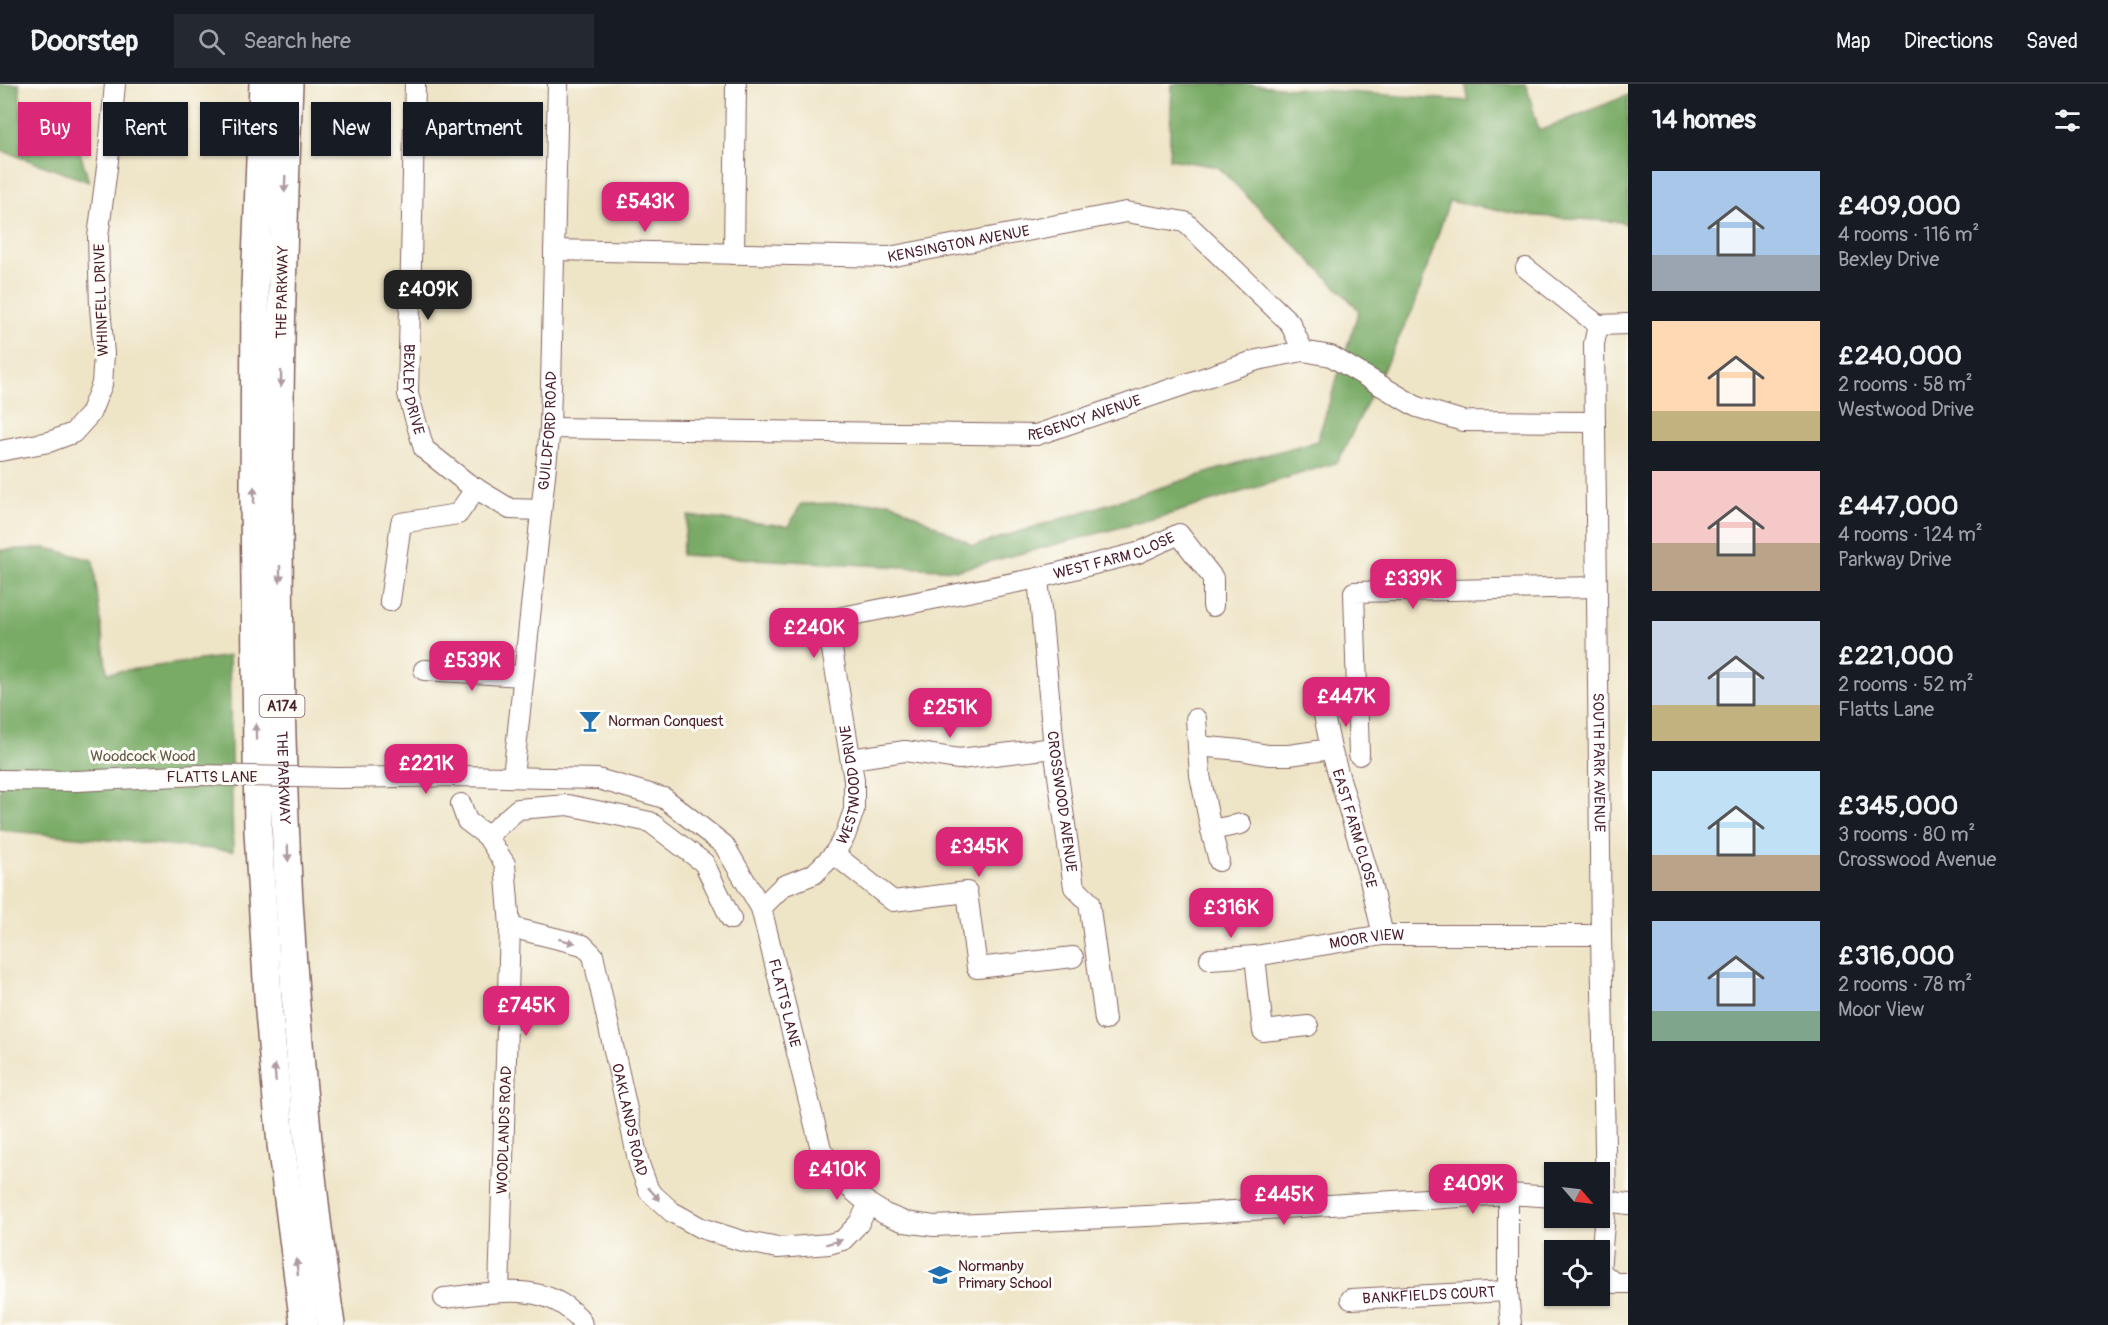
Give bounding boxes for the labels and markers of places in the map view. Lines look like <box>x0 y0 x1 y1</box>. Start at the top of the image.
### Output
pin: £543K <box>603 182 687 233</box>
pin: £409K <box>386 270 470 321</box>
pin: £339K <box>1371 559 1455 610</box>
pin: £240K <box>772 608 856 659</box>
pin: £539K <box>430 641 514 692</box>
pin: £447K <box>1304 677 1388 728</box>
pin: £251K <box>908 688 992 739</box>
bar icon: Norman Conquest <box>577 708 603 734</box>
place label: Norman Conquest <box>608 712 724 731</box>
pin: £221K <box>384 744 468 795</box>
pin: £345K <box>937 827 1021 878</box>
pin: £316K <box>1189 888 1273 939</box>
pin: £745K <box>484 986 568 1037</box>
pin: £410K <box>795 1150 879 1201</box>
pin: £409K <box>1431 1164 1515 1215</box>
pin: £445K <box>1242 1175 1326 1226</box>
place label: Normanby Primary School <box>958 1257 1052 1293</box>
school or university icon: Normanby Primary School <box>927 1262 953 1288</box>

